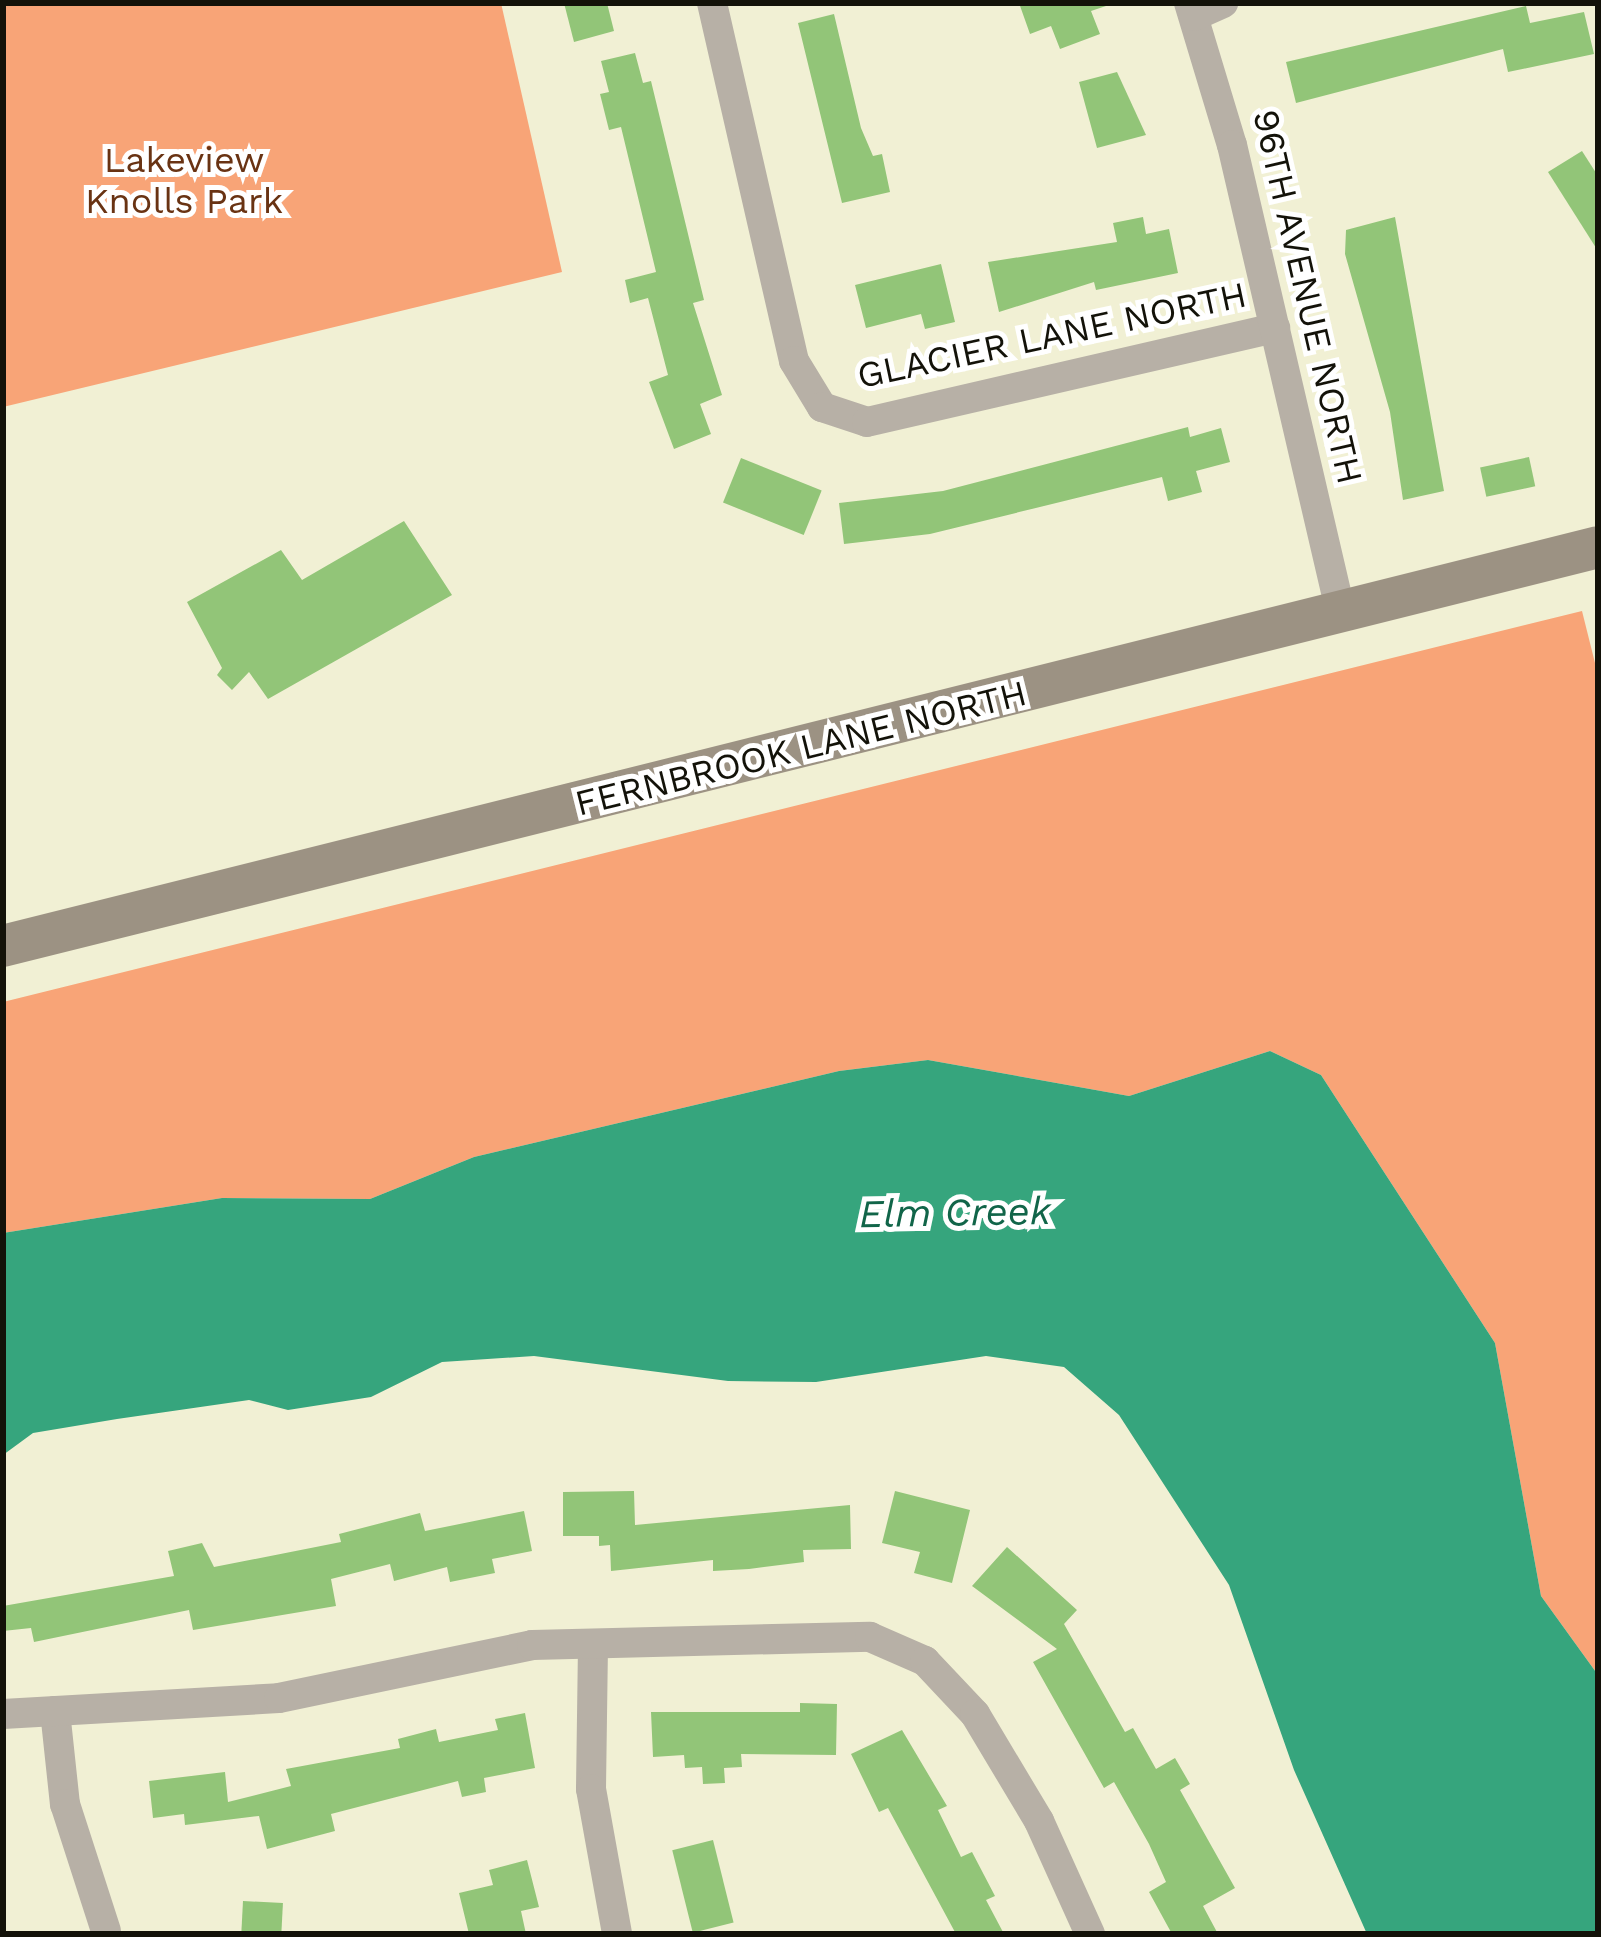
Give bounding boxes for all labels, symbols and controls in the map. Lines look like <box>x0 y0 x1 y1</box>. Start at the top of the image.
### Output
street label: 96TH AVENUE NORTH <box>1243 105 1371 489</box>
park label: Lakeview Knolls Park <box>85 138 283 223</box>
street label: GLACIER LANE NORTH <box>853 274 1251 398</box>
street label: FERNBROOK LANE NORTH <box>571 672 1031 826</box>
water label: Elm Creek <box>859 1188 1051 1238</box>

